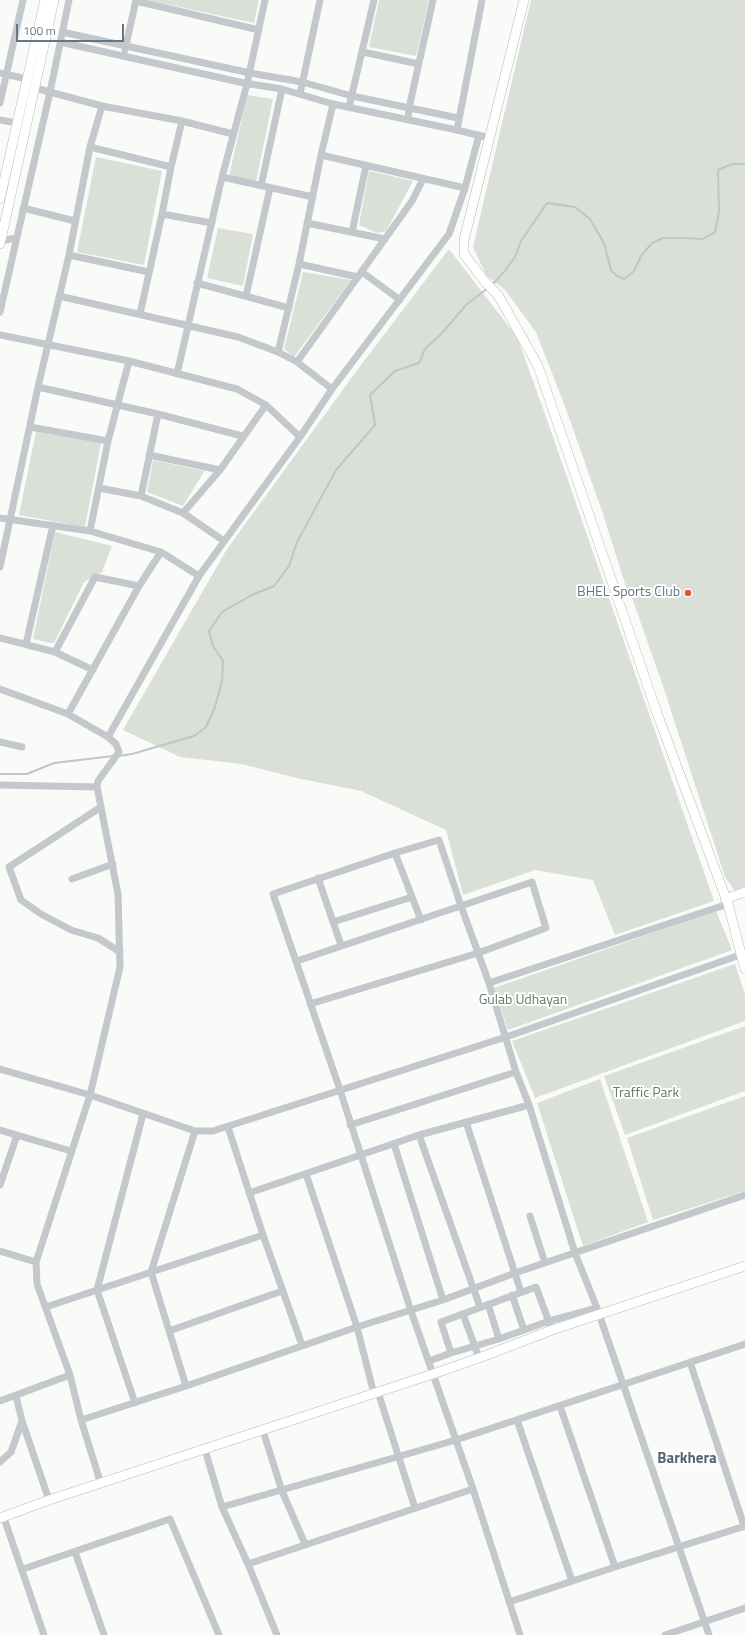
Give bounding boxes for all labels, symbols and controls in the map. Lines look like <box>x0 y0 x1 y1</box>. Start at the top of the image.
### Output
scale bar <box>18 16 126 42</box>
text: 100 m <box>23 21 56 40</box>
place label: BHEL Sports Club <box>577 585 680 601</box>
marker: BHEL Sports Club <box>683 588 693 598</box>
park label: Gulab Udhayan <box>479 993 567 1009</box>
park label: Traffic Park <box>613 1086 679 1102</box>
district label: Barkhera <box>657 1450 717 1468</box>

